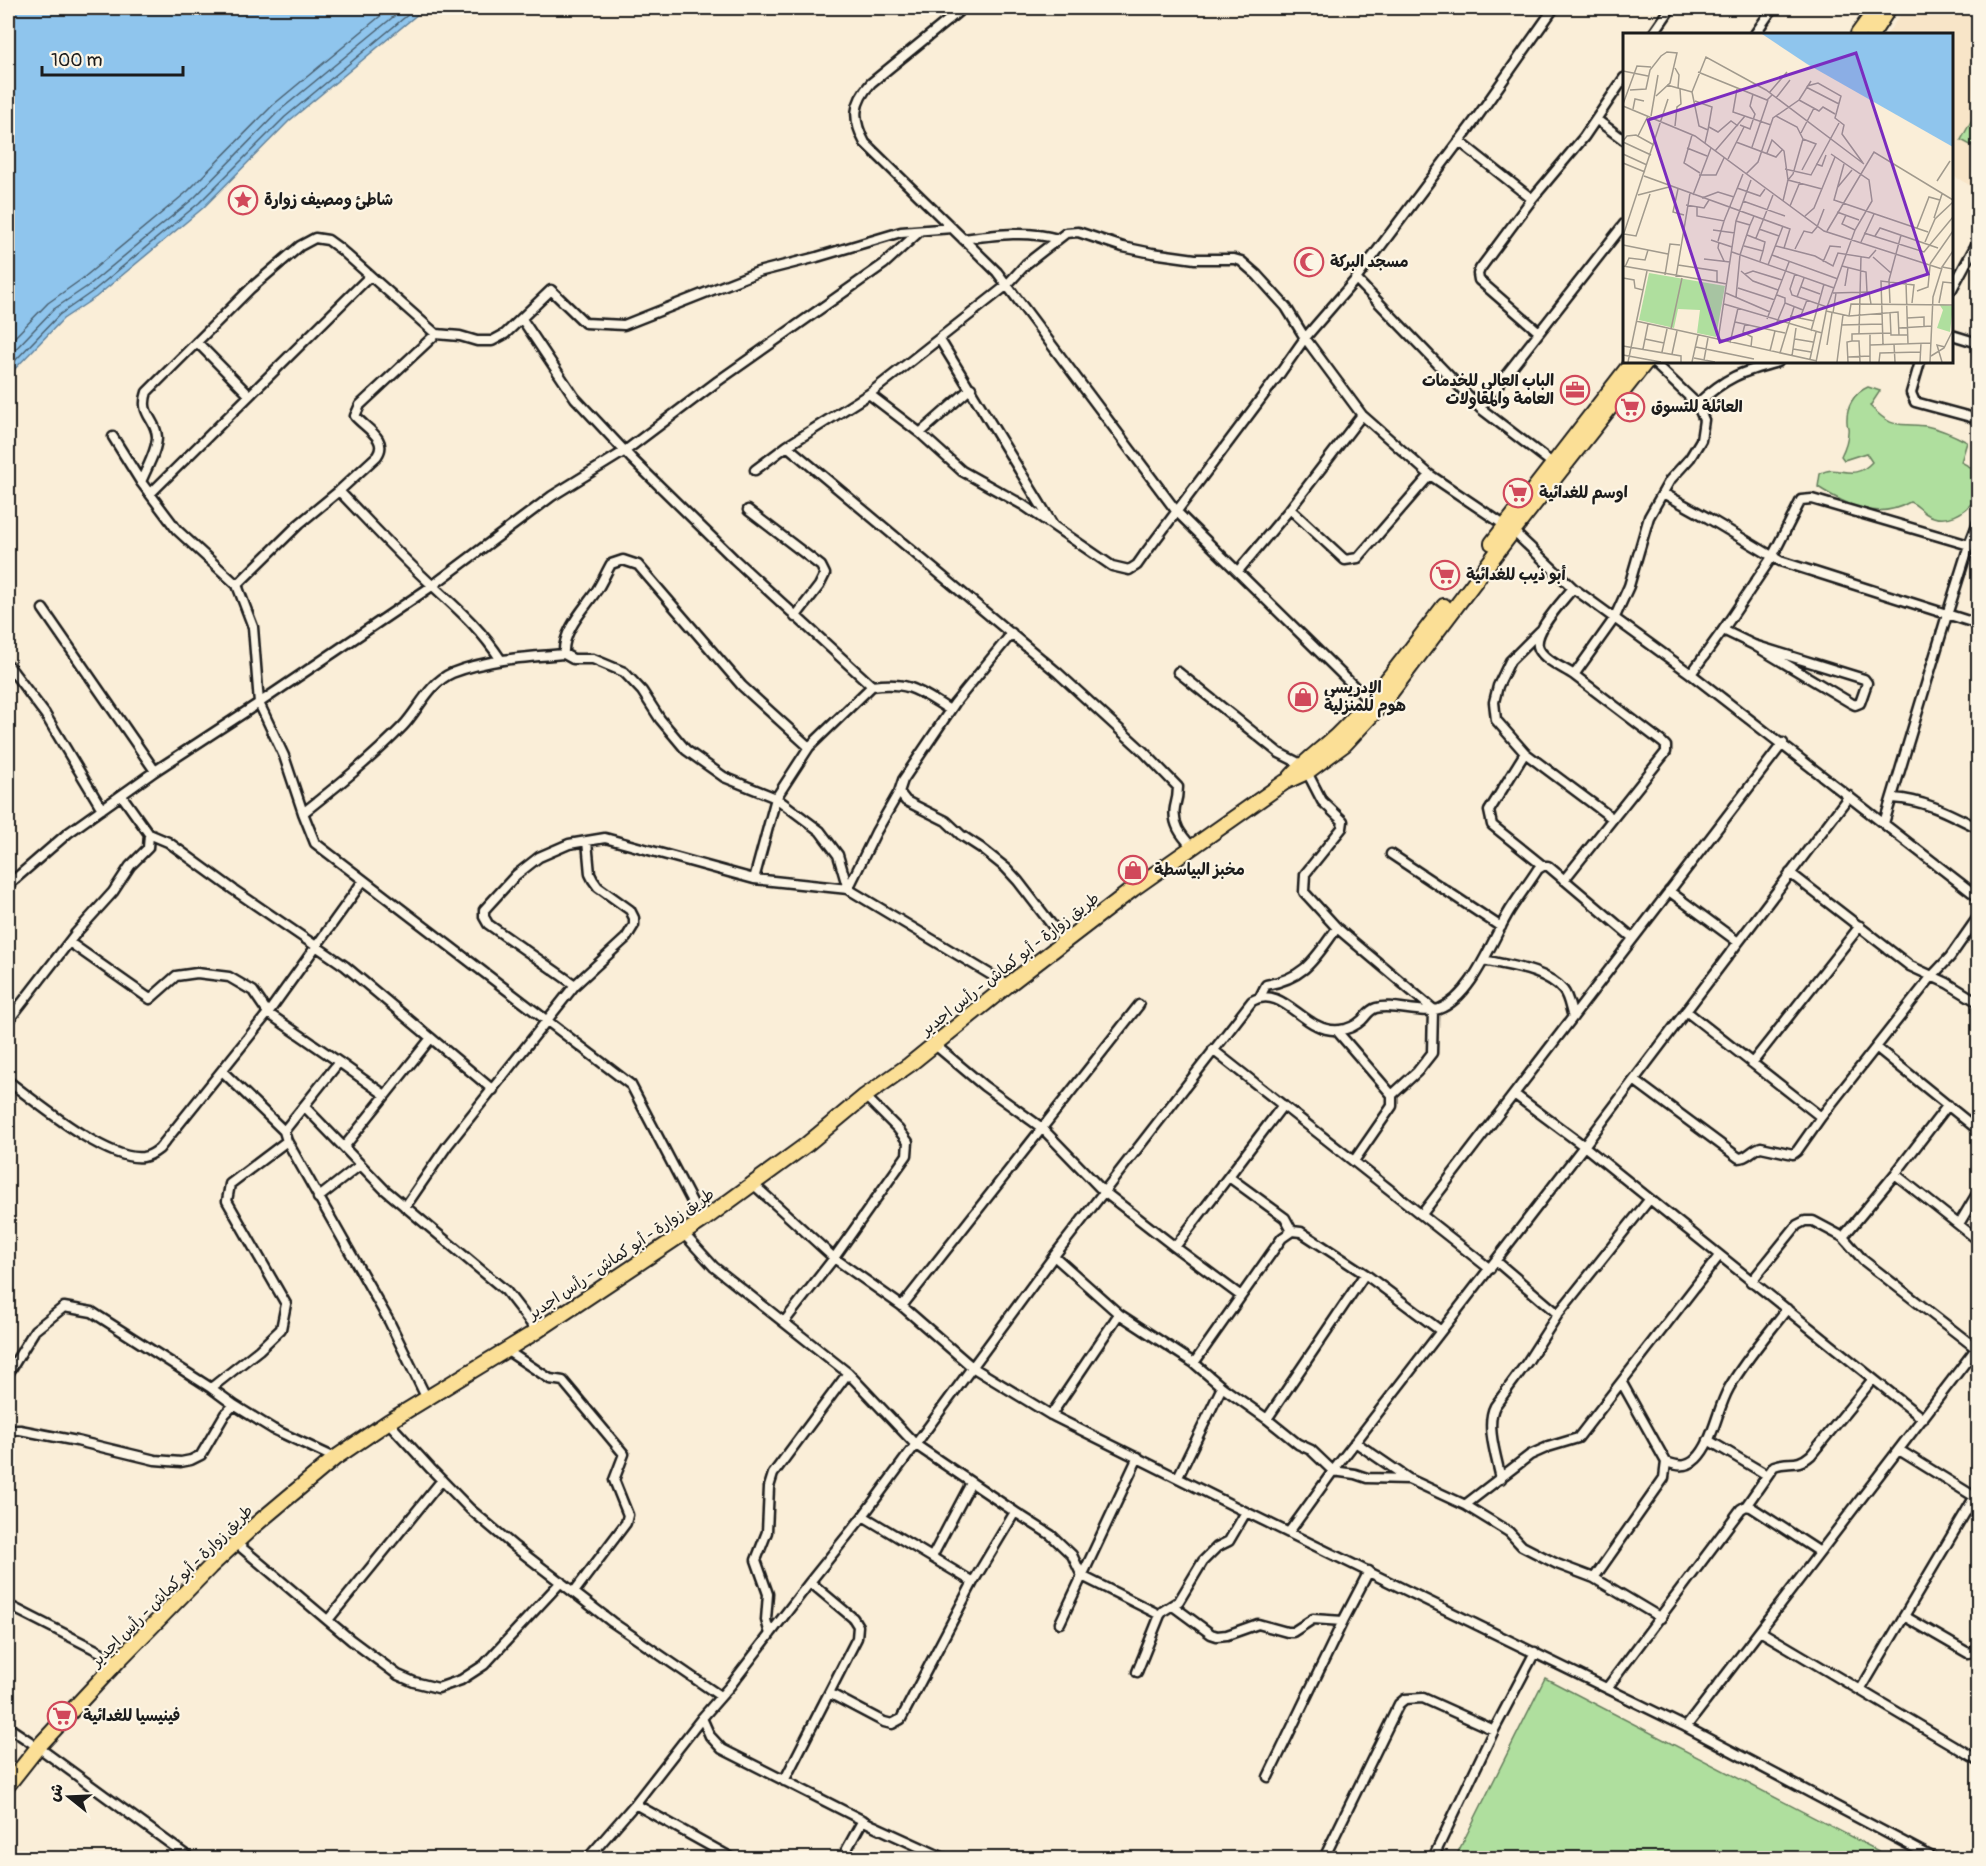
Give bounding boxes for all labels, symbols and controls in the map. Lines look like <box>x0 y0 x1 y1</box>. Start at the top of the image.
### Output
inset map <box>1623 33 1953 363</box>
scale bar <box>42 39 183 77</box>
text: 100 m <box>51 49 103 72</box>
place icon: شاطئ ومصيف زوارة <box>227 184 259 216</box>
place label: شاطئ ومصيف زوارة <box>264 190 393 210</box>
mosque icon: مسجد البركة <box>1293 246 1325 278</box>
place label: مسجد البركة <box>1330 252 1409 272</box>
place label: الباب العالي للخدمات العامة والمقاولات <box>1422 371 1554 410</box>
office icon: الباب العالي للخدمات العامة والمقاولات <box>1559 374 1591 406</box>
supermarket icon: العائلة للتسوق <box>1614 391 1646 423</box>
place label: العائلة للتسوق <box>1651 397 1743 418</box>
supermarket icon: اوسم للغدائية <box>1502 477 1534 509</box>
place label: اوسم للغدائية <box>1539 483 1628 505</box>
supermarket icon: أبو ذيب للغدائية <box>1429 559 1461 591</box>
place label: أبو ذيب للغدائية <box>1466 564 1566 585</box>
place label: الإدريسي هوم للمنزلية <box>1324 678 1406 718</box>
shop icon: الإدريسي هوم للمنزلية <box>1287 681 1319 713</box>
shop icon: مخبز البياسطة <box>1117 854 1149 886</box>
place label: مخبز البياسطة <box>1154 860 1245 880</box>
street label: طريق زوارة - أبو كماش - رأس اجدير <box>915 888 1103 1041</box>
street label: طريق زوارة - أبو كماش - رأس اجدير <box>522 1184 718 1325</box>
street label: طريق زوارة - أبو كماش - رأس اجدير <box>85 1501 257 1673</box>
supermarket icon: فينيسيا للغدائية <box>46 1700 78 1732</box>
place label: فينيسيا للغدائية <box>83 1706 180 1726</box>
north arrow <box>39 1767 99 1827</box>
text: ش <box>43 1781 68 1804</box>

